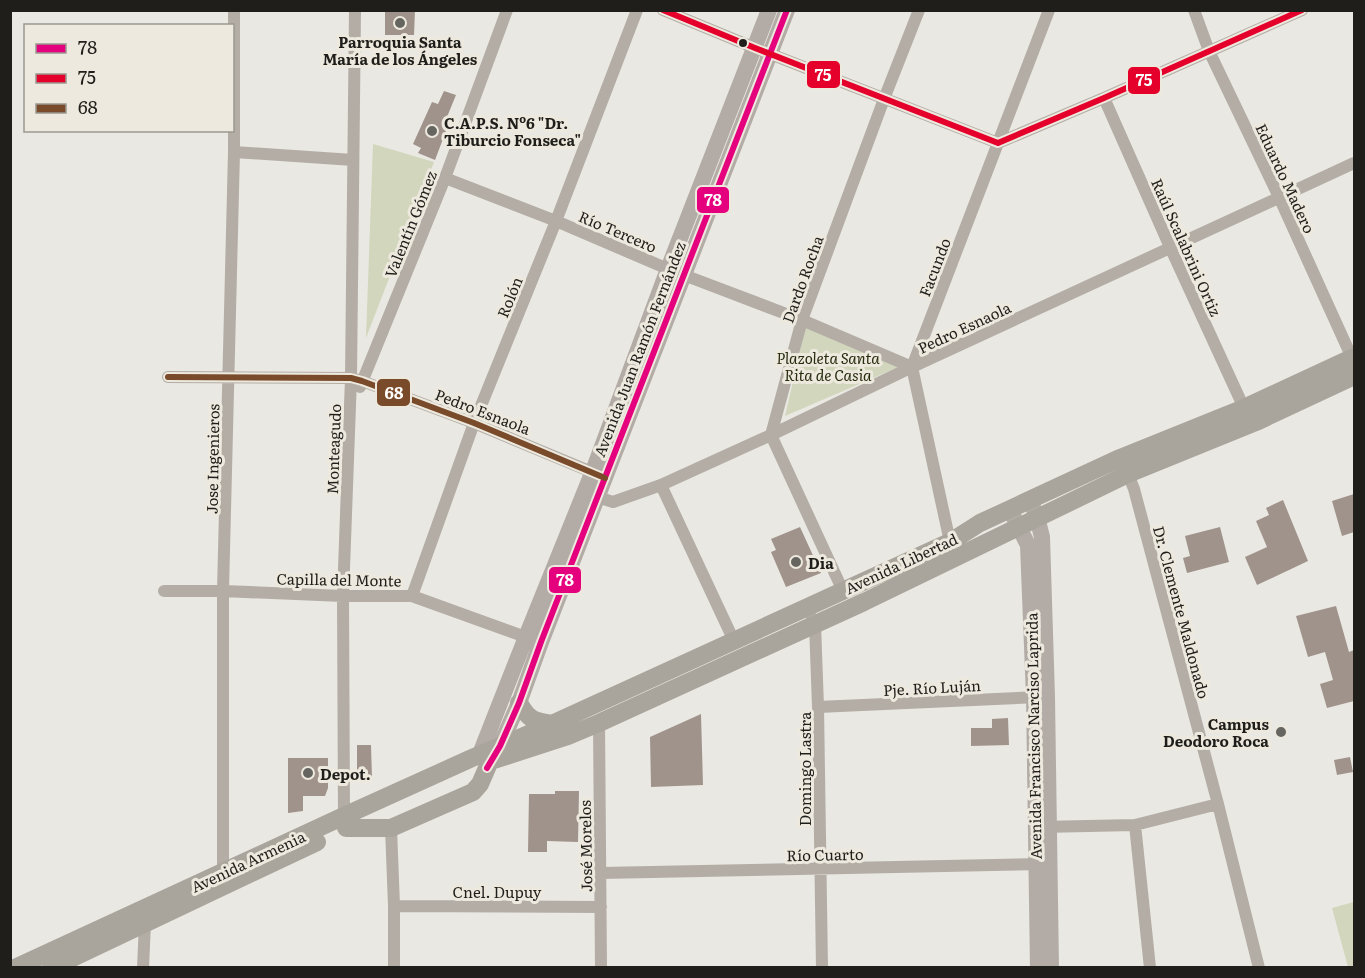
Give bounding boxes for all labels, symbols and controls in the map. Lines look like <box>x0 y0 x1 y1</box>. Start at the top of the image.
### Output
marker: Parroquia Santa María de los Ángeles <box>393 16 407 30</box>
legend <box>24 24 234 132</box>
place label: Parroquia Santa María de los Ángeles <box>323 30 478 70</box>
text: 78 <box>78 33 97 60</box>
unlabelled marker <box>737 37 749 49</box>
line badge: 75 <box>806 60 841 89</box>
text: 75 <box>814 62 832 86</box>
text: 75 <box>78 63 96 90</box>
line badge: 75 <box>1127 66 1161 95</box>
text: 75 <box>1135 67 1153 91</box>
text: 68 <box>78 93 98 120</box>
place label: C.A.P.S. Nº6 "Dr. Tiburcio Fonseca" <box>444 111 581 151</box>
street label: Eduardo Madero <box>1250 119 1322 237</box>
marker: C.A.P.S. Nº6 "Dr. Tiburcio Fonseca" <box>425 124 439 138</box>
street label: Valentín Gómez <box>378 167 442 281</box>
street label: Raúl Scalabrini Ortiz <box>1146 174 1228 320</box>
line badge: 78 <box>696 186 730 214</box>
text: 78 <box>704 187 723 211</box>
street label: Río Tercero <box>575 204 661 258</box>
street label: Dardo Rocha <box>775 231 829 326</box>
street label: Facundo <box>912 234 956 300</box>
street label: Avenida Juan Ramón Fernández <box>587 238 691 460</box>
street label: Rolón <box>490 273 528 321</box>
street label: Pedro Esnaola <box>914 295 1015 359</box>
park label: Plazoleta Santa Rita de Casia <box>776 346 880 386</box>
line badge: 68 <box>376 378 411 407</box>
text: 68 <box>385 380 404 404</box>
street label: Pedro Esnaola <box>432 382 535 440</box>
street label: Jose Ingenieros <box>200 403 224 514</box>
street label: Monteagudo <box>320 403 346 495</box>
street label: Dr. Clemente Maldonado <box>1148 523 1216 701</box>
street label: Avenida Libertad <box>841 527 961 599</box>
place label: Dia <box>808 551 834 574</box>
marker: Dia <box>789 555 803 569</box>
street label: Capilla del Monte <box>276 566 402 592</box>
line badge: 78 <box>548 566 582 594</box>
text: 78 <box>556 567 575 591</box>
street label: Avenida Francisco Narciso Laprida <box>1019 611 1047 860</box>
street label: Pje. Río Luján <box>882 673 982 701</box>
street label: Domingo Lastra <box>793 711 816 826</box>
place label: Campus Deodoro Roca <box>1163 712 1270 752</box>
marker: Campus Deodoro Roca <box>1274 725 1288 739</box>
place label: Depot. <box>320 762 371 785</box>
marker: Depot. <box>301 766 315 780</box>
street label: José Morelos <box>573 800 597 892</box>
street label: Avenida Armenia <box>187 824 310 898</box>
street label: Río Cuarto <box>786 842 864 866</box>
street label: Cnel. Dupuy <box>453 880 542 903</box>

